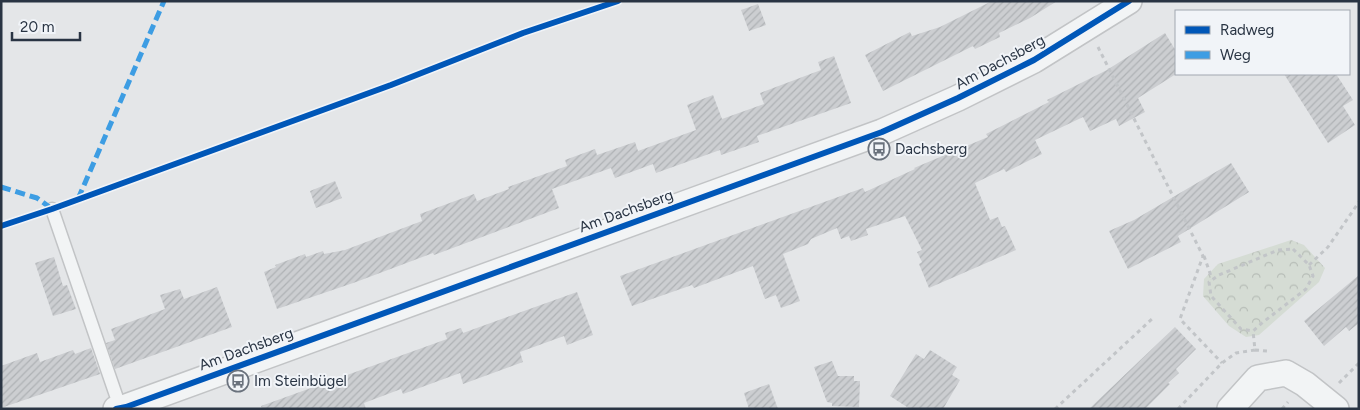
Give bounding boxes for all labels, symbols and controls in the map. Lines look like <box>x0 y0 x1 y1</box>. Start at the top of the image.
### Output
scale bar <box>12 10 80 42</box>
legend <box>1175 10 1350 75</box>
text: 20 m <box>20 18 54 36</box>
text: Radweg <box>1220 21 1274 39</box>
street label: Am Dachsberg <box>952 31 1048 93</box>
text: Weg <box>1220 46 1251 64</box>
bus stop icon: Dachsberg <box>867 137 891 161</box>
place label: Dachsberg <box>895 140 967 158</box>
street label: Am Dachsberg <box>576 186 676 236</box>
street label: Am Dachsberg <box>196 324 296 374</box>
bus stop icon: Im Steinbügel <box>226 369 250 393</box>
place label: Im Steinbügel <box>254 372 347 390</box>

